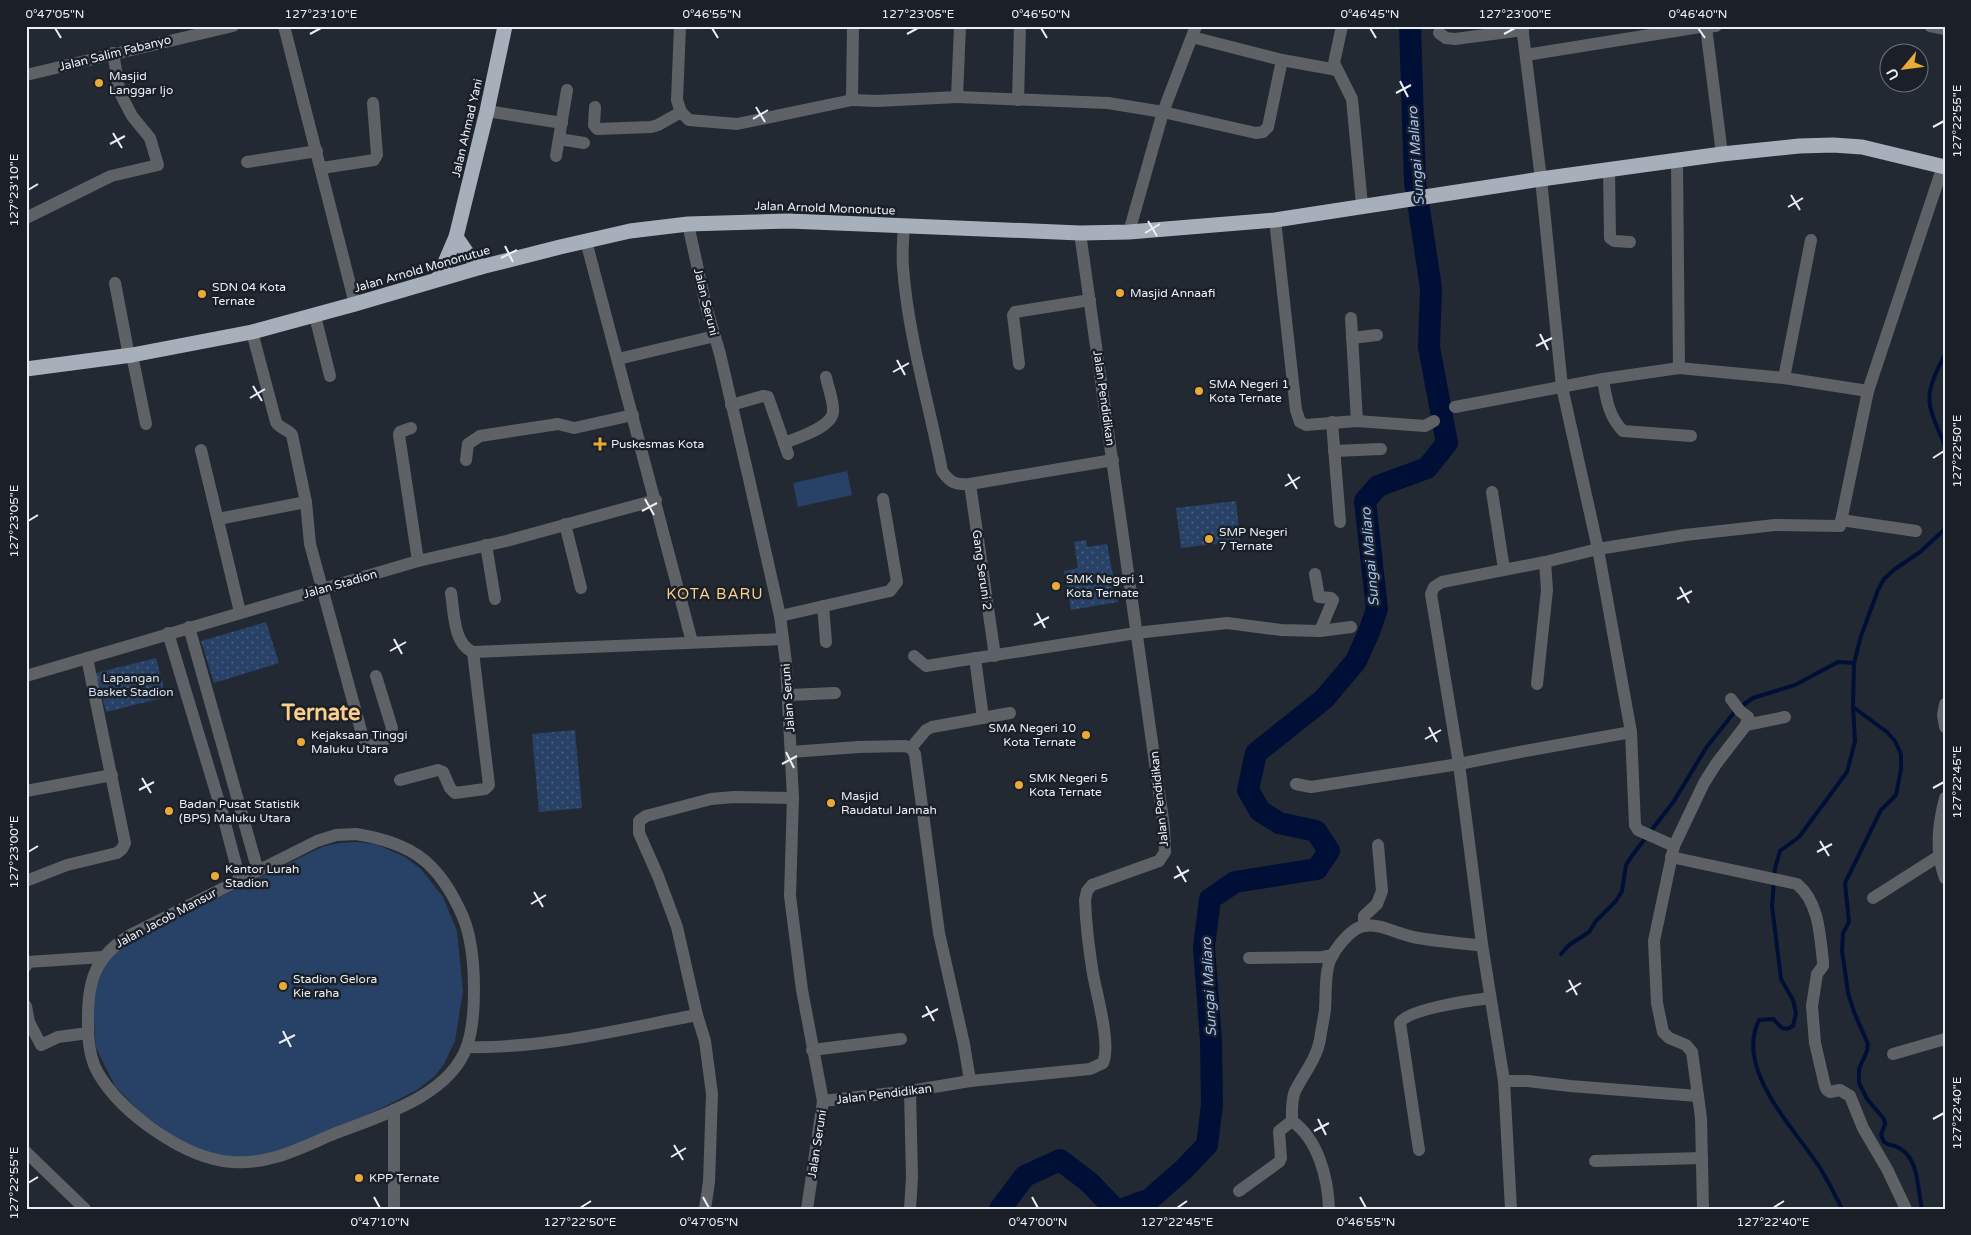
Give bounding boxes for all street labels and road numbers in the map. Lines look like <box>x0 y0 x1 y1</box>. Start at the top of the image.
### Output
street label: Jalan Salim Fabanyo <box>57 32 173 74</box>
street label: Jalan Ahmad Yani <box>449 77 485 179</box>
street label: Jalan Arnold Mononutue <box>754 199 896 217</box>
street label: Jalan Arnold Mononutue <box>352 243 492 295</box>
street label: Jalan Seruni <box>691 267 721 337</box>
street label: Jalan Pendidikan <box>1090 349 1118 447</box>
street label: Gang Seruni 2 <box>969 529 995 611</box>
street label: Jalan Stadion <box>301 567 379 601</box>
street label: Jalan Seruni <box>779 663 797 733</box>
street label: Jalan Pendidikan <box>1147 750 1171 848</box>
street label: Jalan Jacob Mansur <box>113 885 219 951</box>
street label: Jalan Pendidikan <box>835 1081 933 1107</box>
street label: Jalan Seruni <box>805 1109 829 1179</box>

